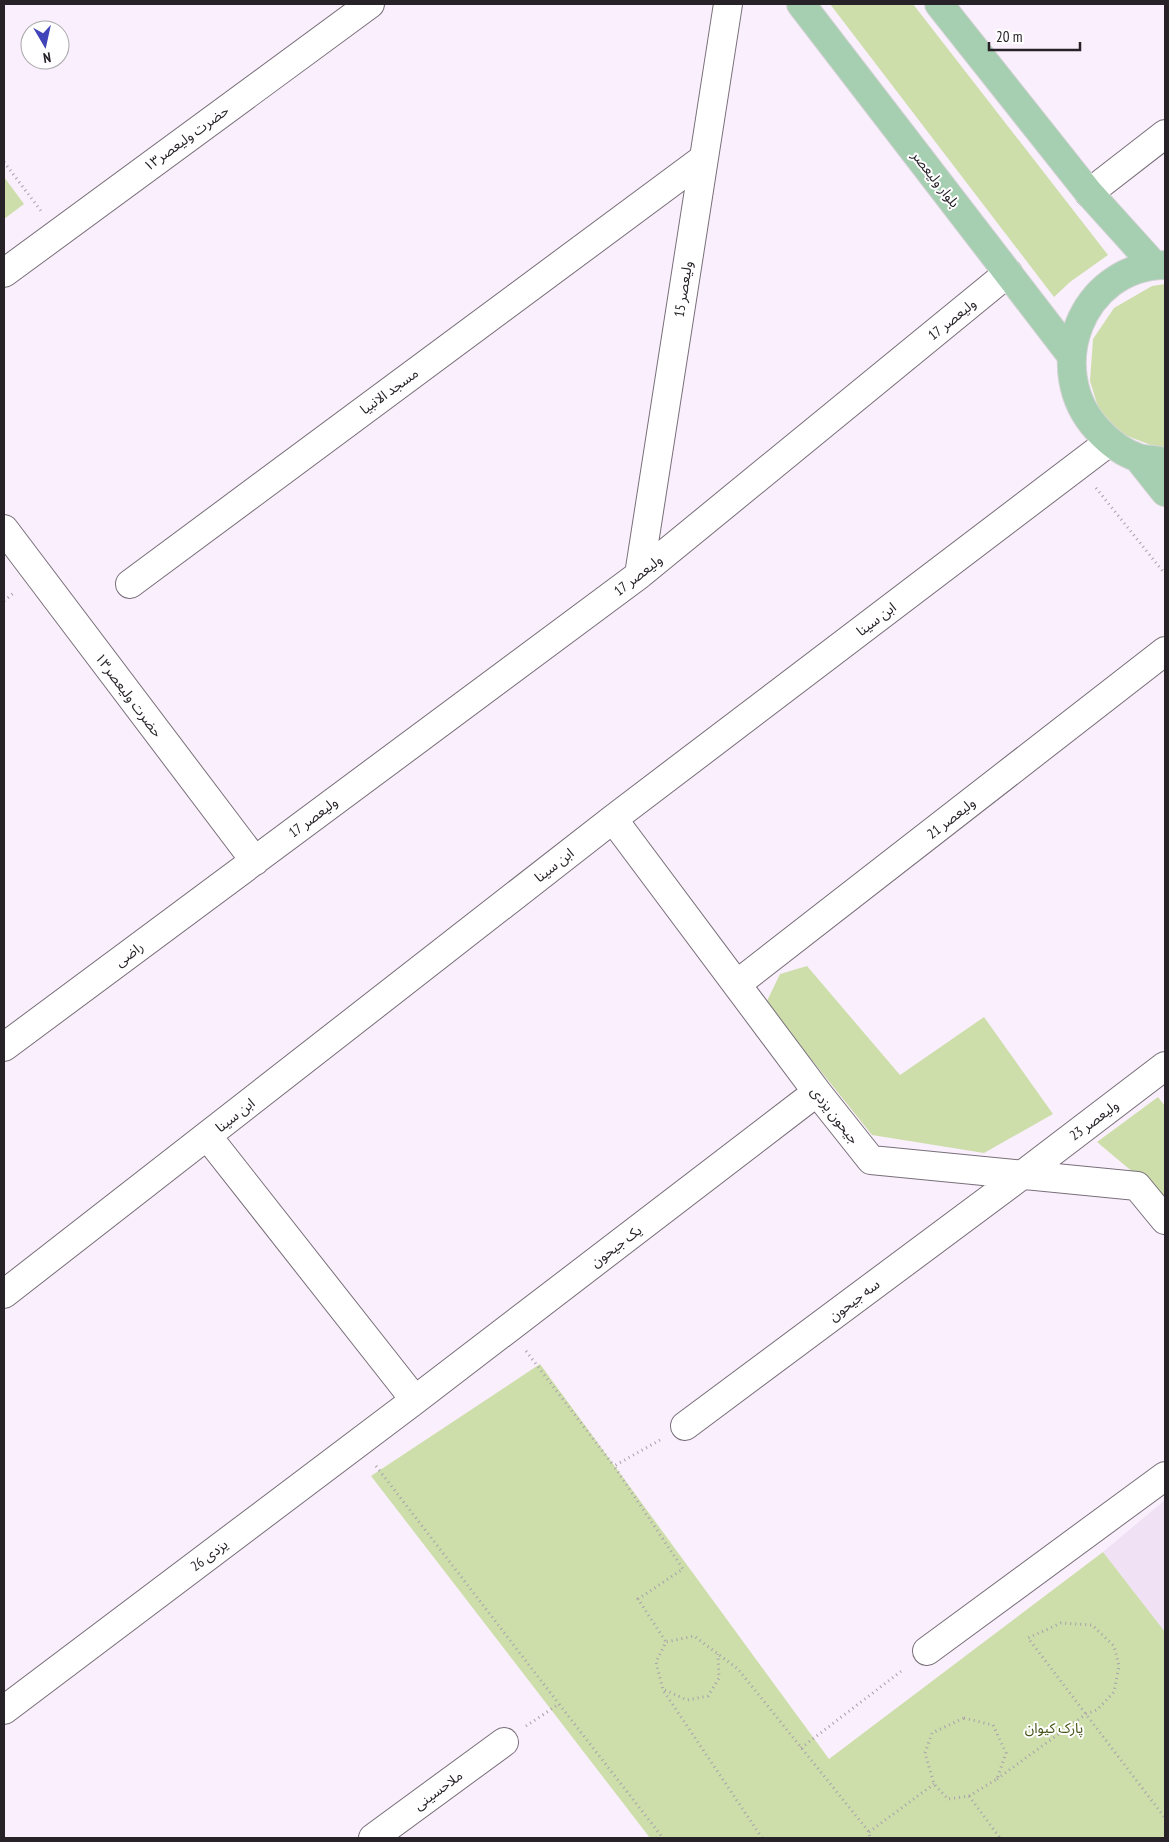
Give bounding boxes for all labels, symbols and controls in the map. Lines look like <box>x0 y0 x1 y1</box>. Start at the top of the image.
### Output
north arrow <box>20 20 70 70</box>
scale bar <box>989 20 1080 52</box>
text: 20 m <box>996 27 1022 46</box>
text: N <box>42 48 52 67</box>
street label: حضرت ولیعصر۱۳ <box>140 101 232 175</box>
street label: بلوار ولیعصر <box>908 146 964 211</box>
street label: ولیعصر 15 <box>670 260 696 318</box>
street label: ولیعصر 17 <box>924 294 980 344</box>
street label: مسجد الانبیا <box>356 364 422 418</box>
street label: ولیعصر 17 <box>610 550 666 600</box>
street label: ابن سینا <box>852 598 900 640</box>
street label: حضرت ولیعصر۱۳ <box>91 649 167 741</box>
street label: ولیعصر 17 <box>285 793 341 841</box>
street label: ولیعصر 21 <box>923 793 979 843</box>
street label: ابن سینا <box>531 844 577 886</box>
street label: راضی <box>111 937 147 971</box>
street label: جیحون یزدی <box>807 1083 863 1147</box>
street label: ابن سینا <box>212 1094 258 1136</box>
street label: ولیعصر 23 <box>1066 1096 1122 1144</box>
street label: یک جیحون <box>587 1221 645 1271</box>
street label: سه جیحون <box>825 1275 883 1325</box>
street label: یزدی 26 <box>187 1535 231 1575</box>
park label: پارک کیوان <box>1025 1719 1083 1738</box>
street label: ملاحسینی <box>410 1766 466 1814</box>

